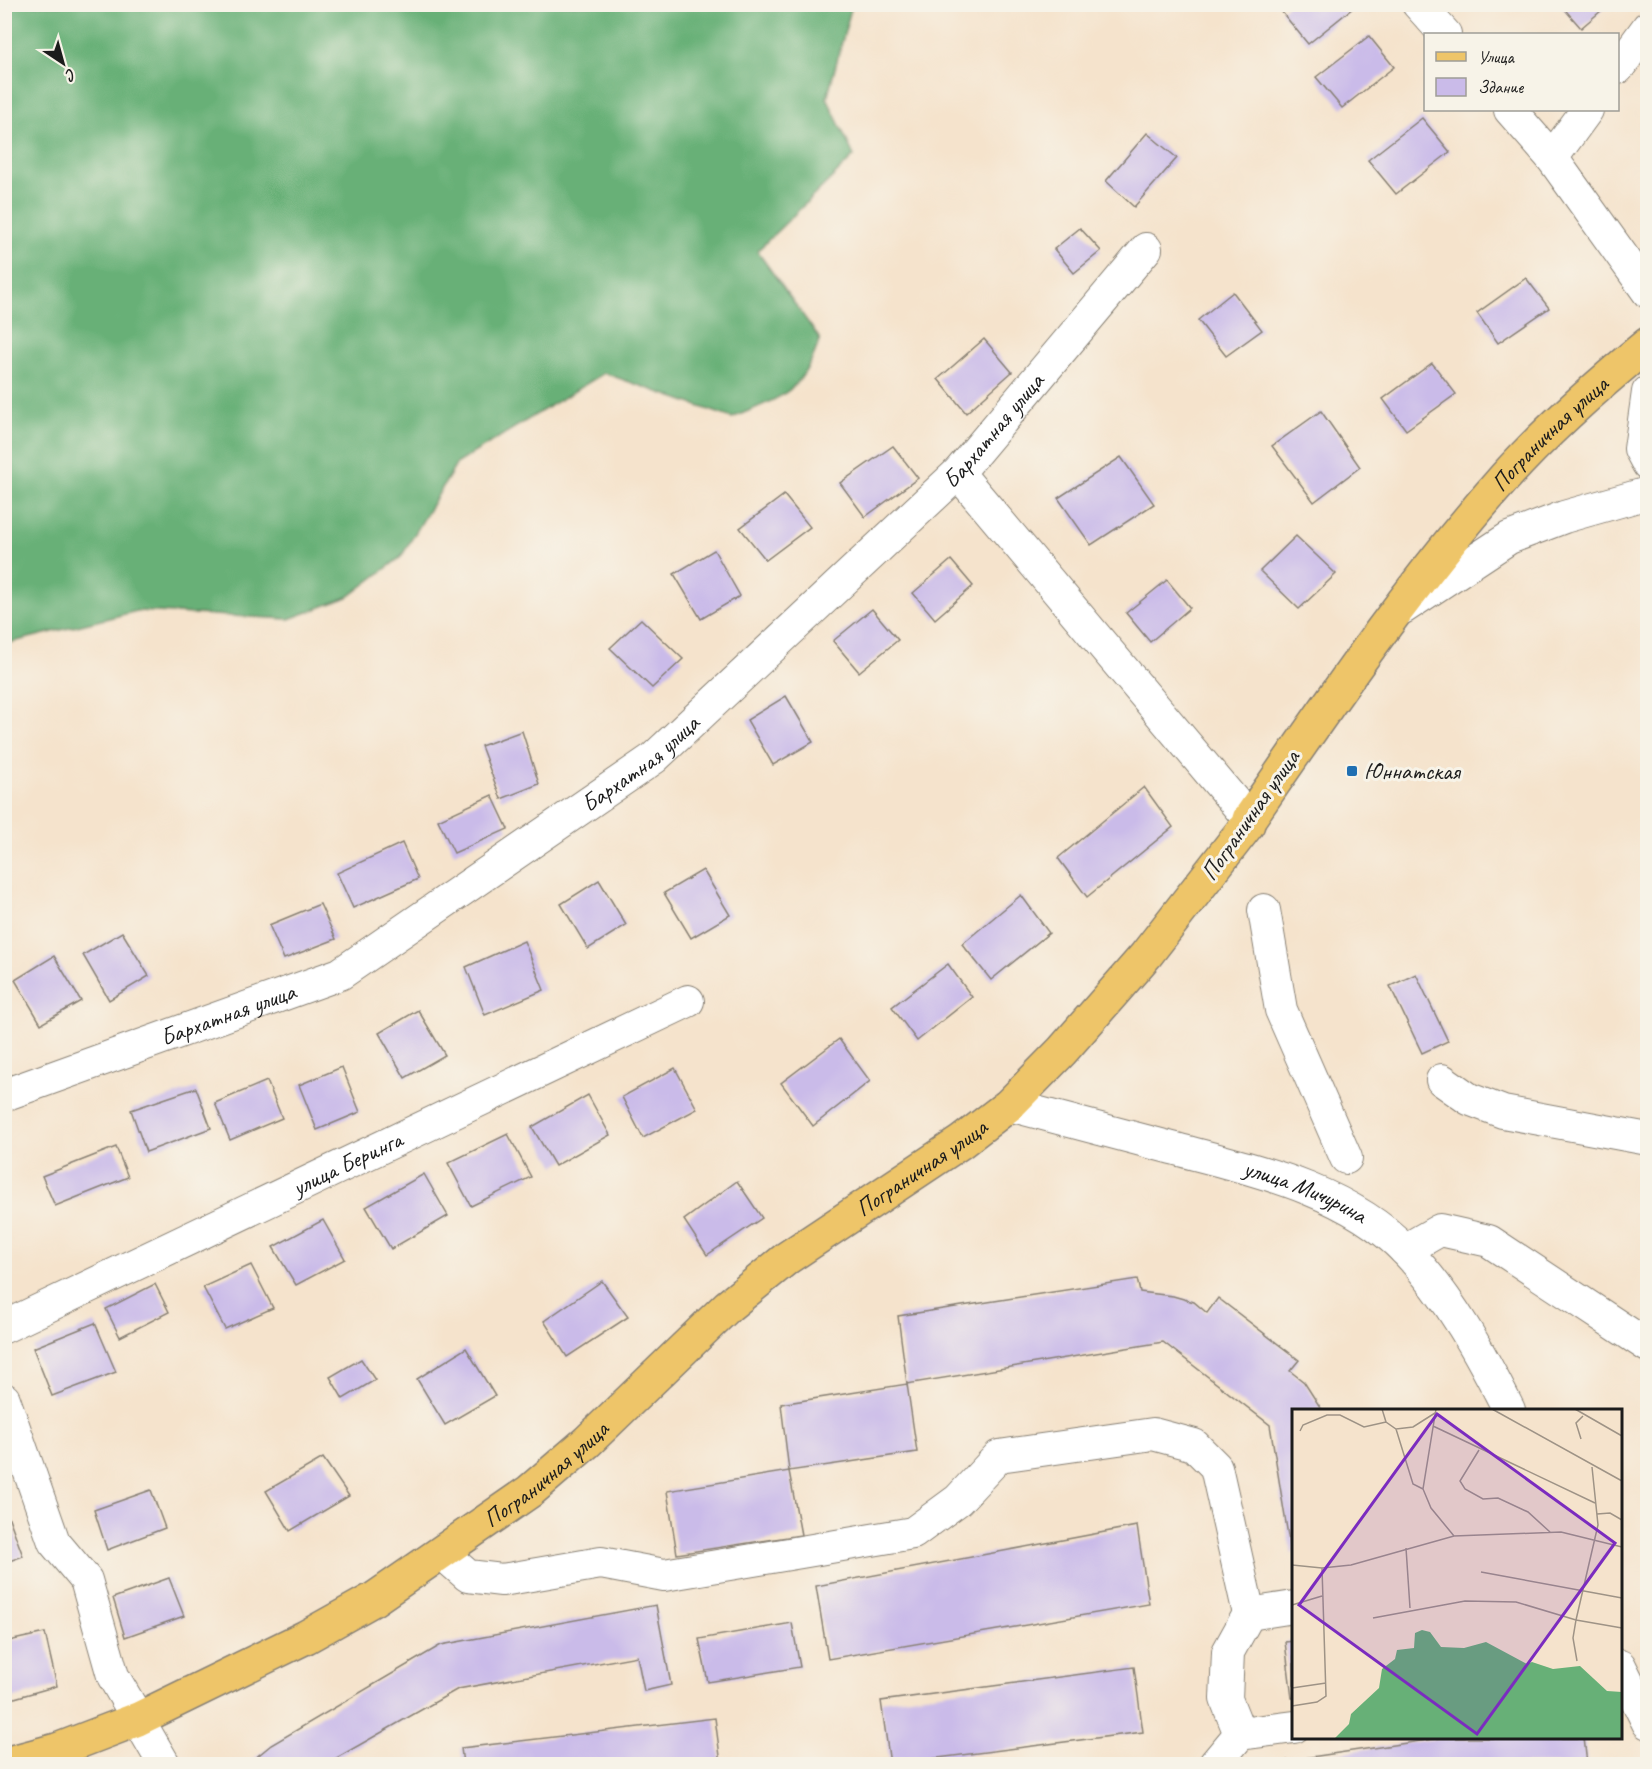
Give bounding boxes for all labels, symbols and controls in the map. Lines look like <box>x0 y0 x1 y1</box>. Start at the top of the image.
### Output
north arrow <box>33 33 93 93</box>
legend <box>1424 33 1619 111</box>
text: Улица <box>1478 46 1515 68</box>
text: С <box>60 64 80 86</box>
text: Здание <box>1478 76 1524 98</box>
street label: Бархатная улица <box>936 366 1051 495</box>
street label: Пограничная улица <box>1484 368 1615 498</box>
street label: Бархатная улица <box>576 707 707 818</box>
street label: Пограничная улица <box>1194 743 1307 886</box>
place label: Юннатская <box>1364 756 1462 786</box>
marker: Юннатская <box>1345 764 1359 778</box>
street label: Бархатная улица <box>156 976 301 1052</box>
street label: Пограничная улица <box>850 1112 994 1223</box>
street label: улица Беринга <box>285 1124 409 1203</box>
street label: улица Мичурина <box>1238 1152 1374 1231</box>
inset map <box>1292 1409 1622 1739</box>
street label: Пограничная улица <box>477 1414 616 1534</box>

